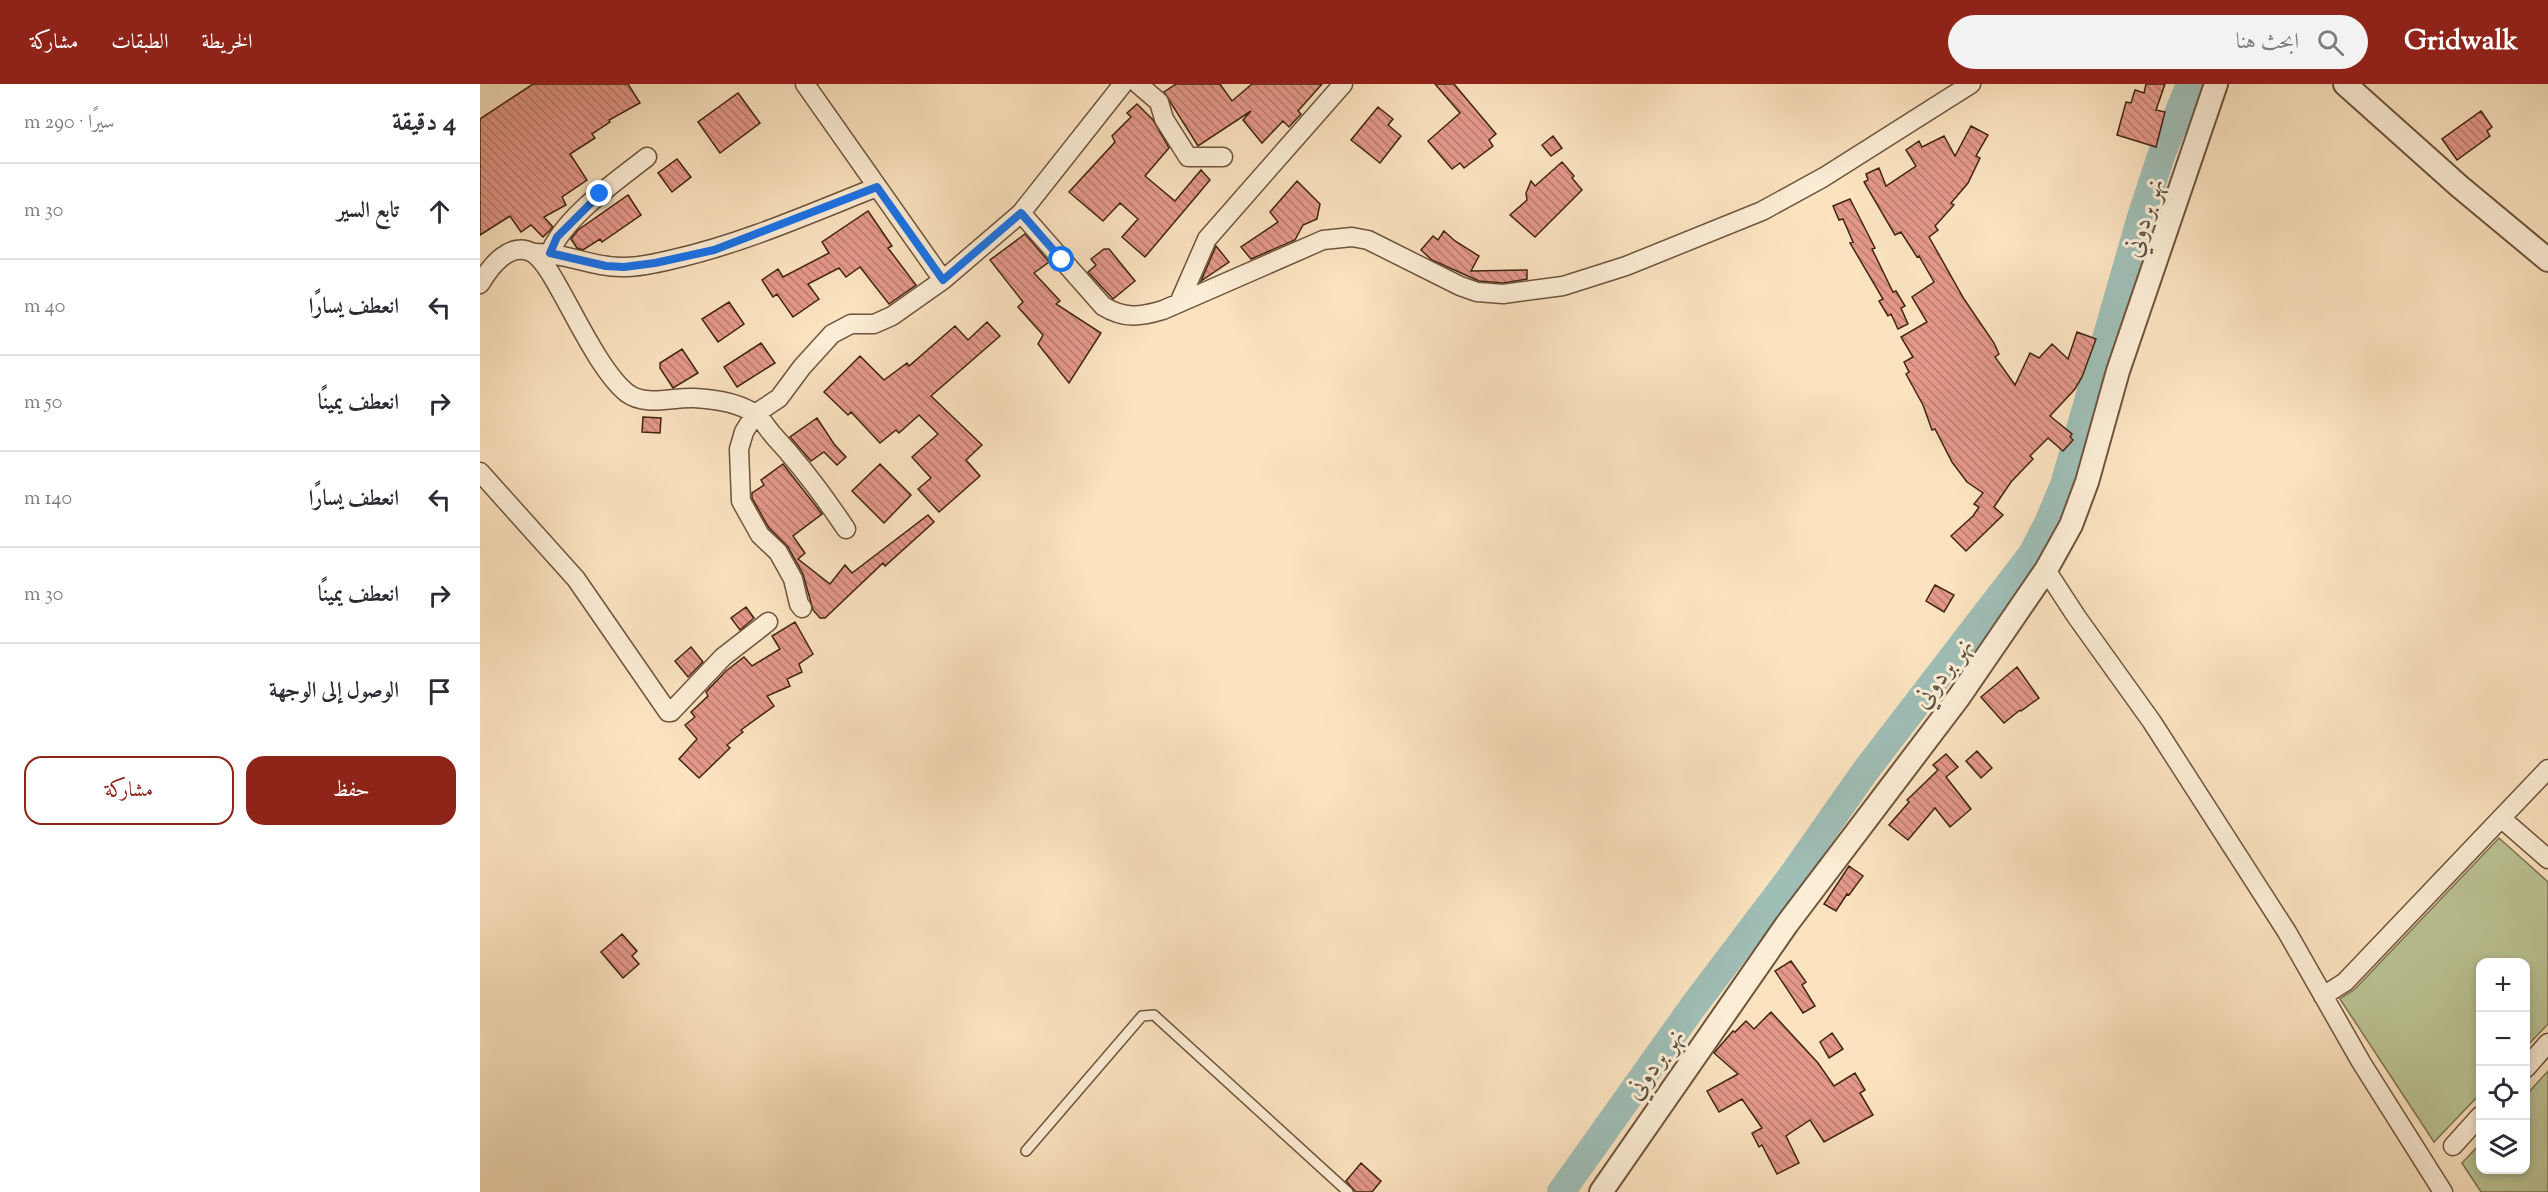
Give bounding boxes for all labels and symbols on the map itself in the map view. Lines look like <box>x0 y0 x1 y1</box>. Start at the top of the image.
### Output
water label: نهر بردوني <box>2115 173 2177 263</box>
route end <box>586 180 612 206</box>
route start <box>1048 246 1074 272</box>
water label: نهر بردوني <box>1905 630 1984 718</box>
water label: نهر بردوني <box>1617 1021 1696 1109</box>

